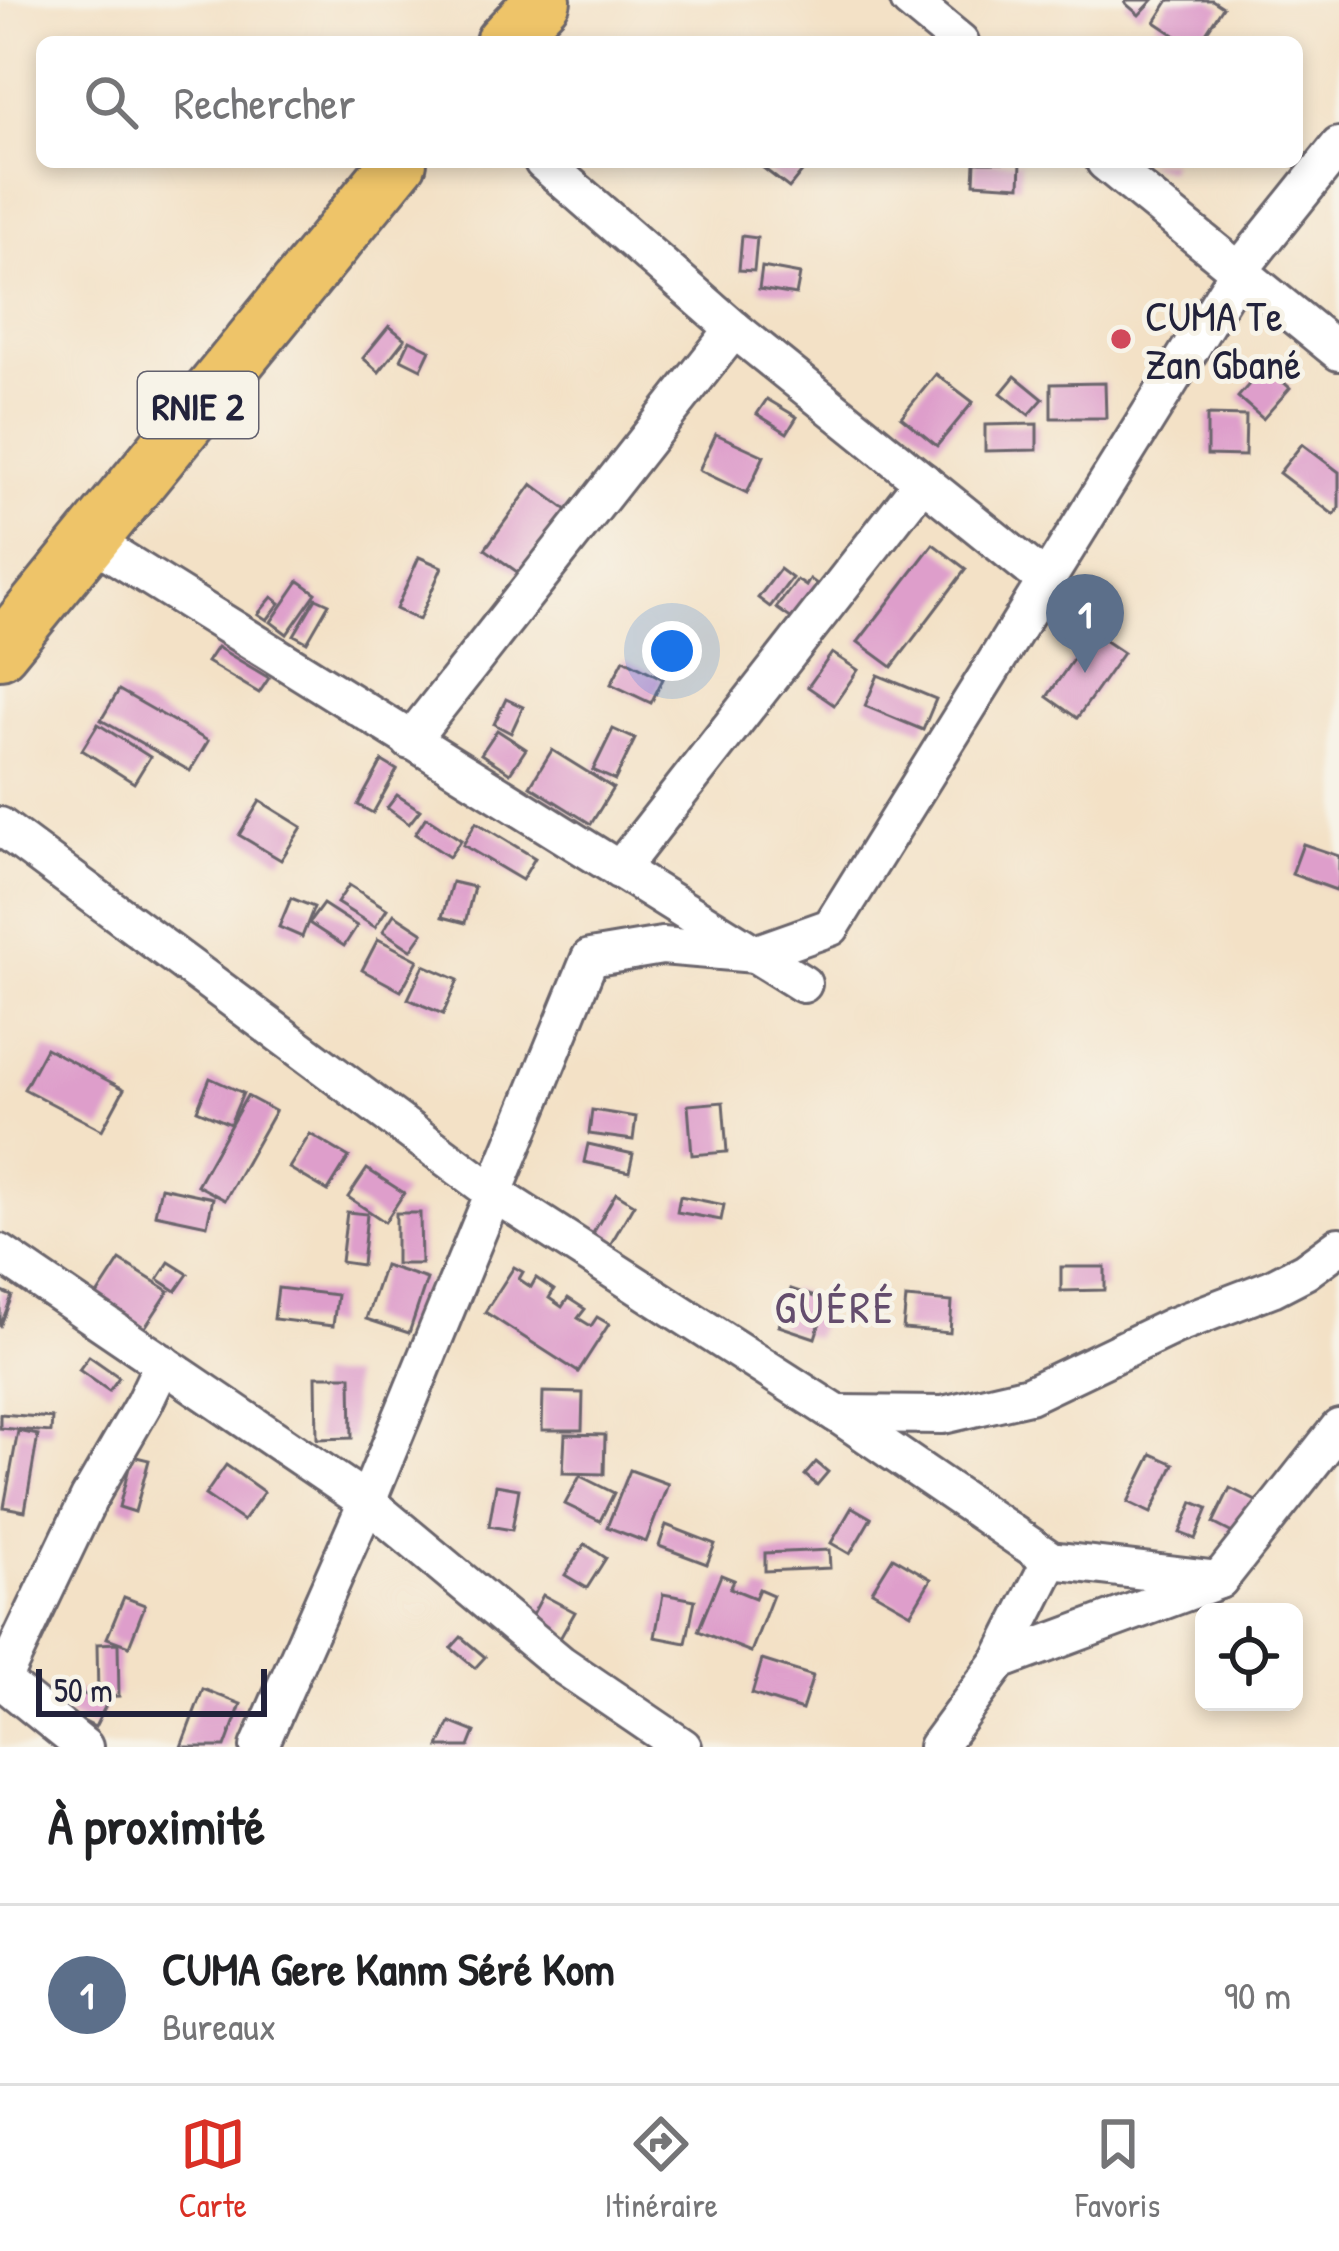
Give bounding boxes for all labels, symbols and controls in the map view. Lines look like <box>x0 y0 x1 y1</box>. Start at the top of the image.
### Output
search box <box>36 36 1303 168</box>
icon: search <box>78 69 144 135</box>
text: Rechercher <box>174 72 356 133</box>
place label: CUMA Te Zan Gbané <box>1145 287 1301 392</box>
marker: CUMA Te Zan Gbané <box>1108 326 1134 352</box>
road number: RNIE 2 <box>138 372 258 438</box>
pin: 1 <box>1046 574 1124 673</box>
your location <box>642 621 702 681</box>
district label: GUÉRÉ <box>774 1276 896 1337</box>
map controls <box>1195 1603 1303 1711</box>
button: locate <box>1195 1603 1303 1711</box>
scale bar <box>36 1663 267 1716</box>
text: 50 m <box>54 1668 113 1712</box>
text: À proximité <box>48 1791 265 1860</box>
text: CUMA Gere Kanm Séré Kom <box>162 1938 614 1999</box>
text: 1 <box>80 1968 94 2021</box>
text: 90 m <box>1224 1968 1291 2021</box>
text: Bureaux <box>162 1999 276 2052</box>
tab: Carte <box>179 2111 247 2227</box>
tab: Itinéraire <box>605 2111 718 2227</box>
tab: Favoris <box>1076 2111 1160 2227</box>

